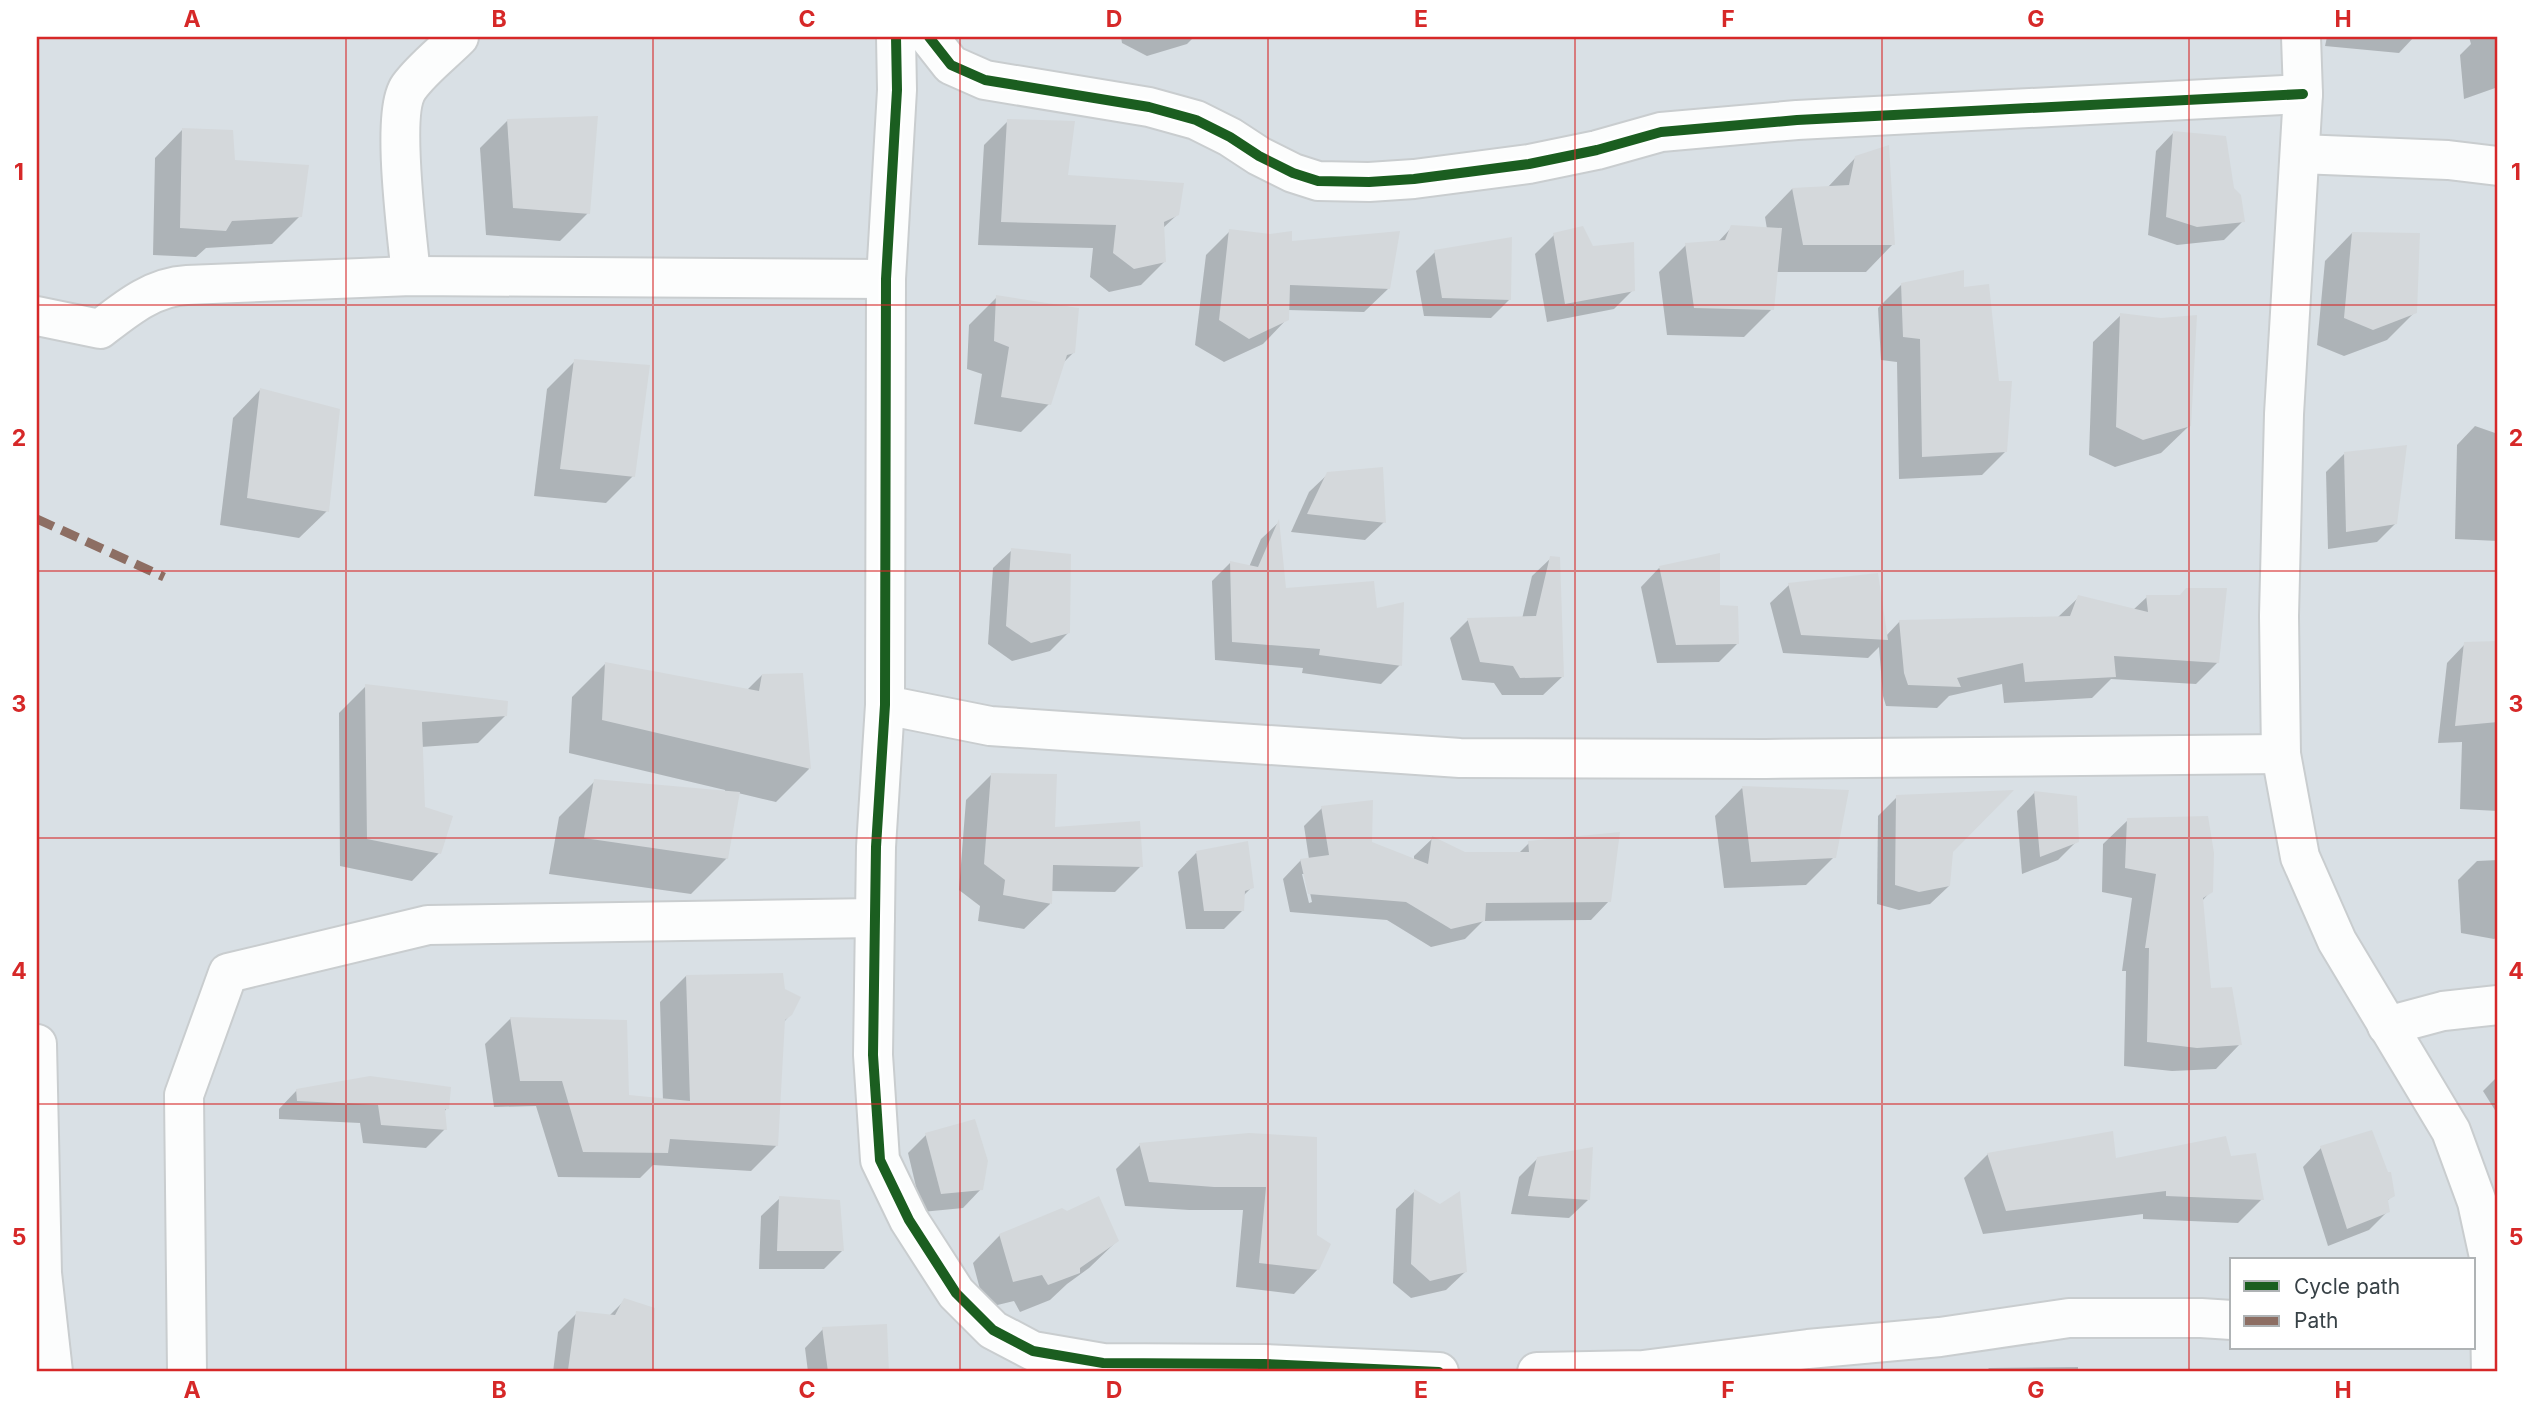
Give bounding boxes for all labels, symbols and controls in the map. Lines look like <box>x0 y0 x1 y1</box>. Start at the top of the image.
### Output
text: A <box>183 5 201 33</box>
text: B <box>491 5 507 33</box>
text: C <box>798 5 816 33</box>
text: D <box>1106 5 1122 33</box>
text: E <box>1414 5 1428 33</box>
text: F <box>1721 5 1735 33</box>
text: G <box>2027 5 2045 33</box>
text: H <box>2334 5 2352 33</box>
text: 1 <box>14 158 24 186</box>
text: 1 <box>2511 158 2521 186</box>
text: 2 <box>12 424 26 452</box>
text: 2 <box>2509 424 2523 452</box>
text: 3 <box>12 690 26 718</box>
text: 3 <box>2509 690 2523 718</box>
text: 4 <box>11 957 27 985</box>
text: 4 <box>2508 957 2524 985</box>
text: 5 <box>12 1223 26 1251</box>
text: 5 <box>2509 1223 2523 1251</box>
legend <box>2230 1258 2476 1350</box>
text: Cycle path <box>2294 1274 2400 1299</box>
text: Path <box>2294 1308 2339 1333</box>
text: A <box>183 1376 201 1404</box>
text: B <box>491 1376 507 1404</box>
text: C <box>798 1376 816 1404</box>
text: D <box>1106 1376 1122 1404</box>
text: E <box>1414 1376 1428 1404</box>
text: F <box>1721 1376 1735 1404</box>
text: G <box>2027 1376 2045 1404</box>
text: H <box>2334 1376 2352 1404</box>

